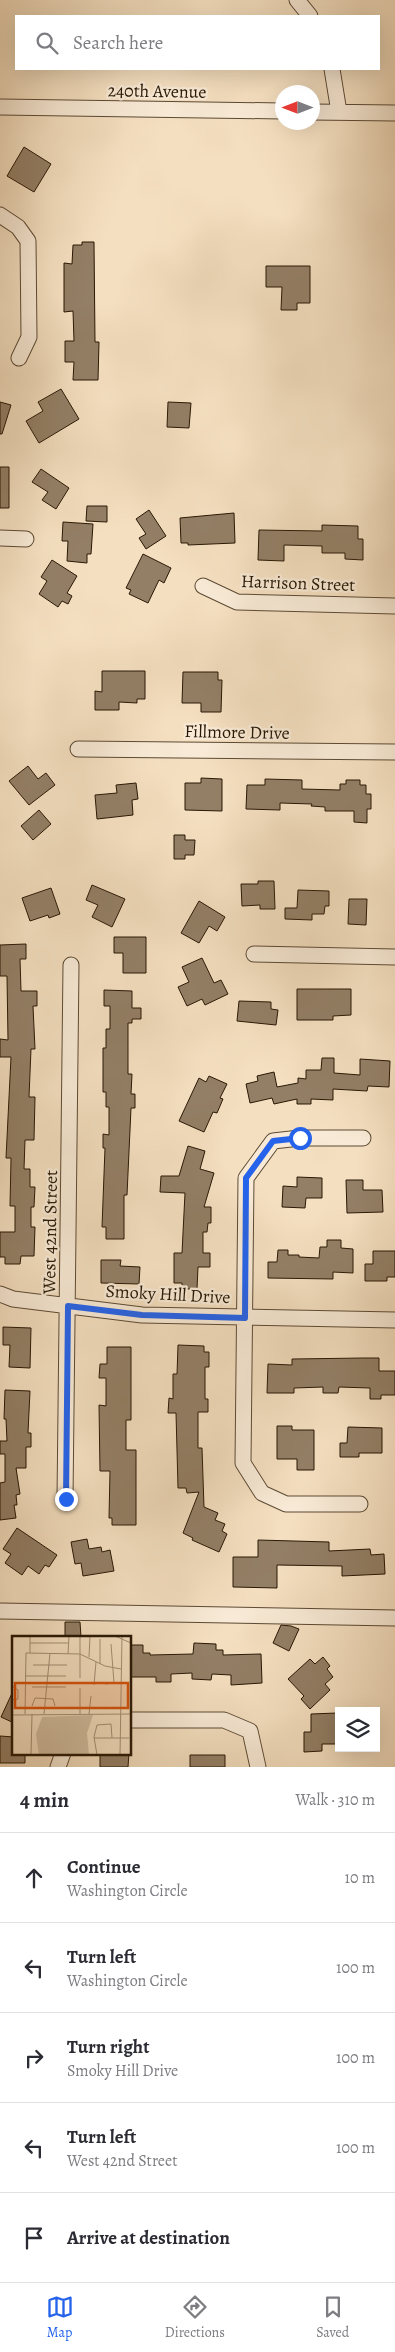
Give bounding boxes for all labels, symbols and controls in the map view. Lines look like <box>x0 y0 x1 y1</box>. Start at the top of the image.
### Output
search box <box>15 15 380 70</box>
icon: search <box>33 29 61 57</box>
text: Search here <box>73 30 163 56</box>
street label: 240th Avenue <box>107 78 207 104</box>
north arrow <box>275 85 320 130</box>
street label: Harrison Street <box>240 569 356 597</box>
street label: Fillmore Drive <box>184 719 290 745</box>
route start <box>289 1127 312 1150</box>
street label: West 42nd Street <box>37 1170 63 1295</box>
street label: Smoky Hill Drive <box>105 1279 231 1309</box>
route end <box>55 1488 78 1511</box>
inset map <box>12 1636 131 1754</box>
map controls <box>335 1707 380 1752</box>
button: layers <box>335 1707 380 1752</box>
text: 4 min <box>20 1786 69 1814</box>
text: Walk · 310 m <box>295 1789 375 1811</box>
text: Continue <box>67 1854 141 1880</box>
icon: ahead <box>20 1864 48 1892</box>
text: 10 m <box>345 1867 375 1889</box>
text: Washington Circle <box>67 1880 188 1902</box>
text: Turn left <box>67 1944 136 1970</box>
icon: left <box>20 1954 48 1982</box>
text: 100 m <box>336 1957 375 1979</box>
text: Washington Circle <box>67 1970 188 1992</box>
text: Turn right <box>67 2034 149 2060</box>
icon: right <box>20 2044 48 2072</box>
text: 100 m <box>336 2047 375 2069</box>
text: Smoky Hill Drive <box>67 2060 178 2082</box>
text: Turn left <box>67 2124 136 2150</box>
icon: left <box>20 2134 48 2162</box>
text: 100 m <box>336 2137 375 2159</box>
text: West 42nd Street <box>67 2150 177 2172</box>
icon: arrive <box>20 2224 48 2252</box>
text: Arrive at destination <box>67 2225 230 2251</box>
tab: Map <box>46 2293 74 2342</box>
tab: Directions <box>165 2293 225 2342</box>
tab: Saved <box>316 2293 349 2342</box>

